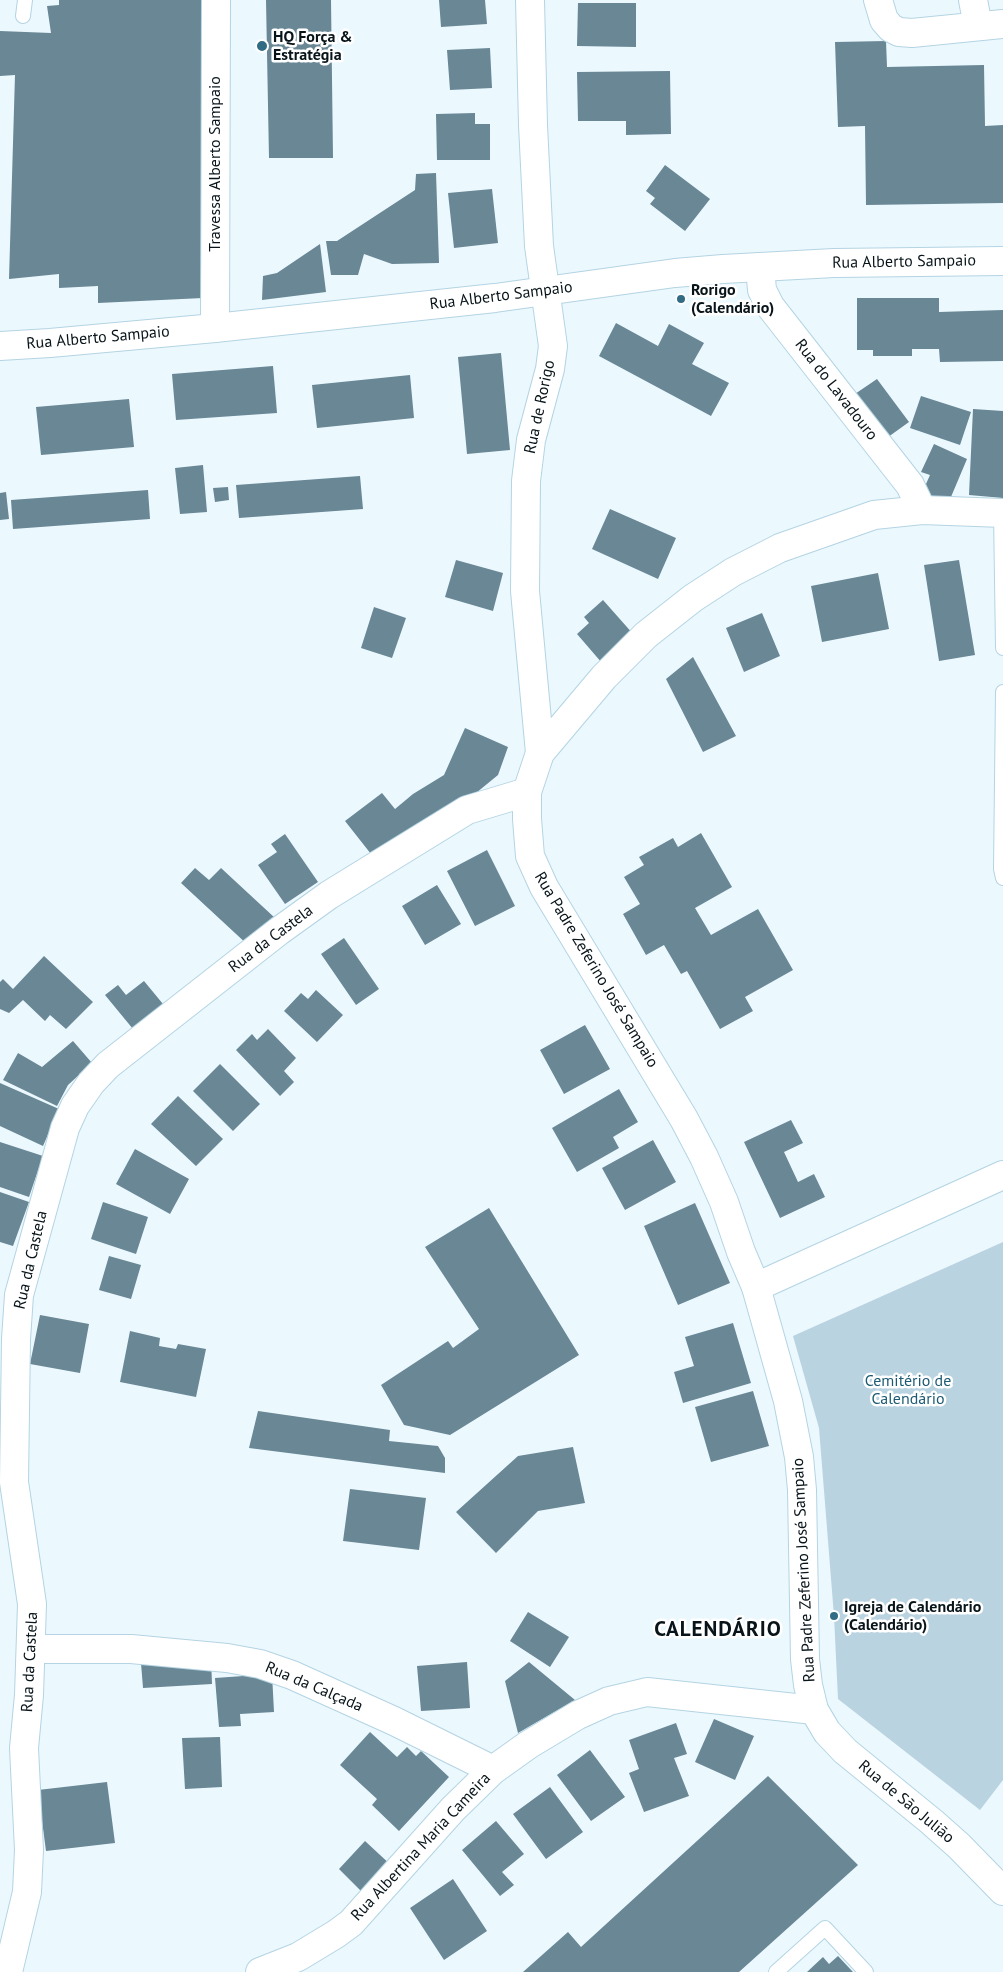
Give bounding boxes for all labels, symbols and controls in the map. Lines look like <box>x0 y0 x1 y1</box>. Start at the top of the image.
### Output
place label: HQ Força & Estratégia <box>273 27 352 65</box>
marker: HQ Força & Estratégia <box>255 39 269 53</box>
street label: Travessa Alberto Sampaio <box>205 76 225 252</box>
street label: Rua Alberto Sampaio <box>832 251 976 273</box>
street label: Rua Alberto Sampaio <box>428 278 574 314</box>
place label: Rorigo (Calendário) <box>691 280 774 318</box>
marker: Rorigo (Calendário) <box>675 293 687 305</box>
street label: Rua Alberto Sampaio <box>25 322 171 354</box>
street label: Rua do Lavadouro <box>791 336 881 444</box>
street label: Rua de Rorigo <box>521 358 559 456</box>
street label: Rua Padre Zeferino José Sampaio <box>530 869 662 1071</box>
street label: Rua da Castela <box>225 901 317 977</box>
street label: Rua da Castela <box>10 1209 52 1311</box>
park label: Cemitério de Calendário <box>865 1371 951 1409</box>
street label: Rua Padre Zeferino José Sampaio <box>789 1457 819 1683</box>
place label: Igreja de Calendário (Calendário) <box>844 1597 981 1635</box>
marker: Igreja de Calendário (Calendário) <box>828 1610 840 1622</box>
street label: Rua da Castela <box>18 1611 42 1713</box>
district label: CALENDÁRIO <box>653 1617 783 1643</box>
street label: Rua da Calçada <box>262 1658 366 1716</box>
street label: Rua de São Julião <box>854 1756 958 1848</box>
street label: Rua Albertina Maria Cameira <box>347 1769 495 1925</box>

